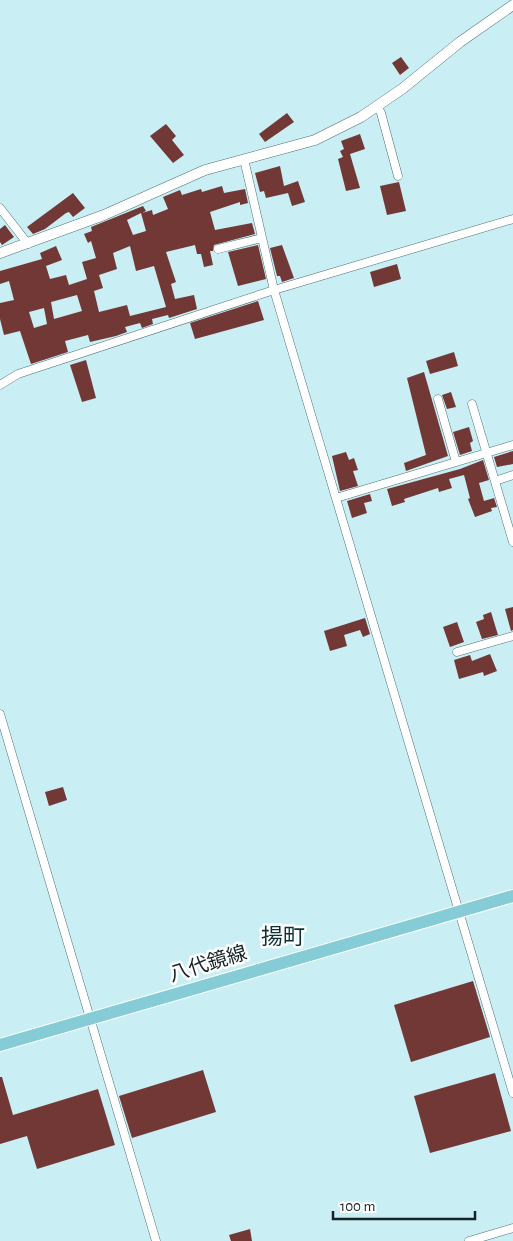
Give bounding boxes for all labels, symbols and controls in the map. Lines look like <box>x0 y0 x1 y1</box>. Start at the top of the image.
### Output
district label: 揚町 <box>261 925 305 948</box>
street label: 八代鏡線 <box>166 941 249 985</box>
scale bar <box>333 1188 476 1220</box>
text: 100 m <box>340 1199 375 1214</box>

